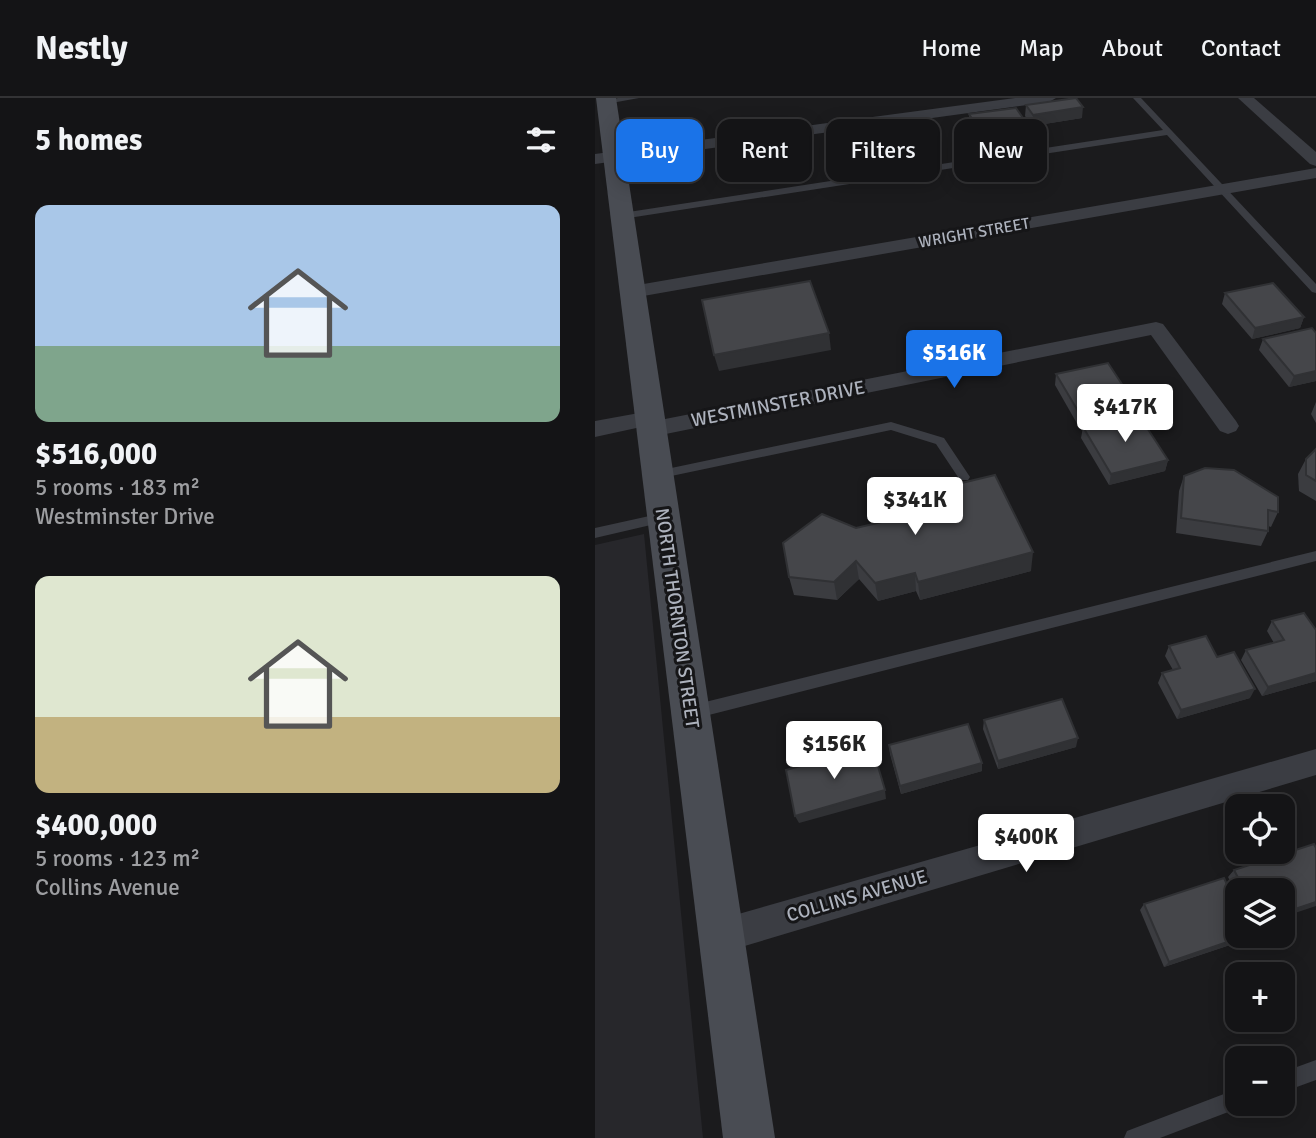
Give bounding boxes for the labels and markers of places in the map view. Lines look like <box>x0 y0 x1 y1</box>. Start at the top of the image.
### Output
pin: $516K <box>905 330 1003 390</box>
pin: $417K <box>1076 384 1174 444</box>
pin: $341K <box>866 478 964 537</box>
pin: $156K <box>785 722 883 781</box>
pin: $400K <box>977 814 1075 874</box>

